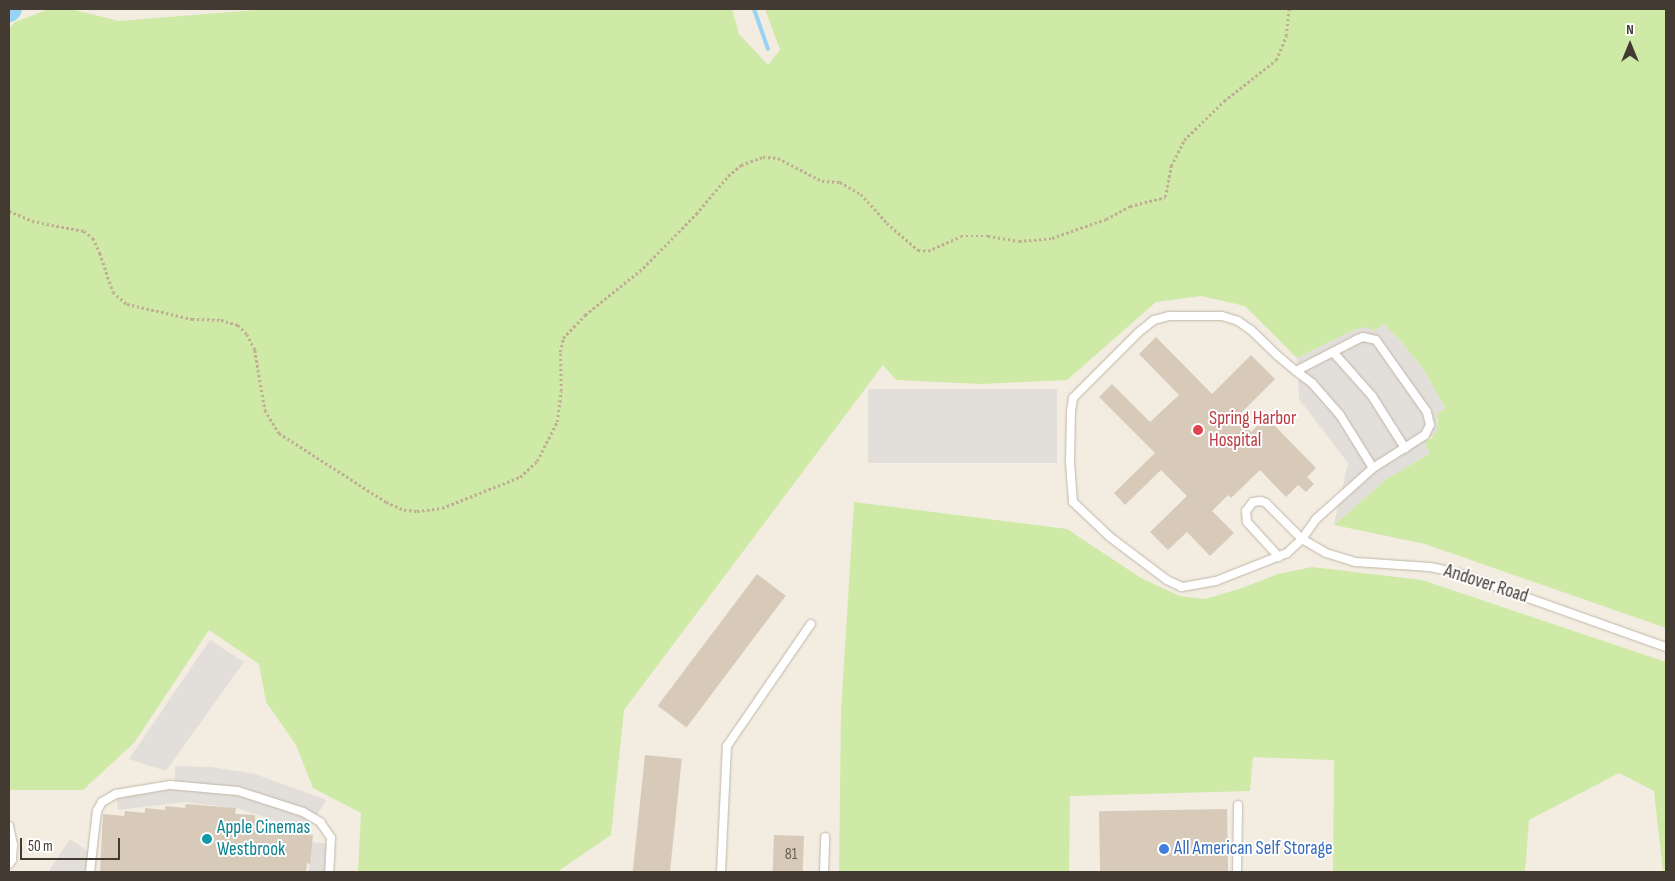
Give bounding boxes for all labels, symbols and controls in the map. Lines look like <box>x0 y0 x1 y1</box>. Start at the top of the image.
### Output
north arrow <box>1605 20 1655 70</box>
text: N <box>1626 21 1634 38</box>
place label: Spring Harbor Hospital <box>1209 408 1296 452</box>
marker: Spring Harbor Hospital <box>1191 423 1205 437</box>
street label: Andover Road <box>1441 560 1531 608</box>
place label: Apple Cinemas Westbrook <box>217 817 310 861</box>
scale bar <box>22 828 122 860</box>
marker: Apple Cinemas Westbrook <box>201 833 213 845</box>
text: 50 m <box>28 837 53 856</box>
place label: All American Self Storage <box>1174 838 1333 860</box>
marker: All American Self Storage <box>1158 843 1170 855</box>
house number: 81 <box>785 845 797 865</box>

